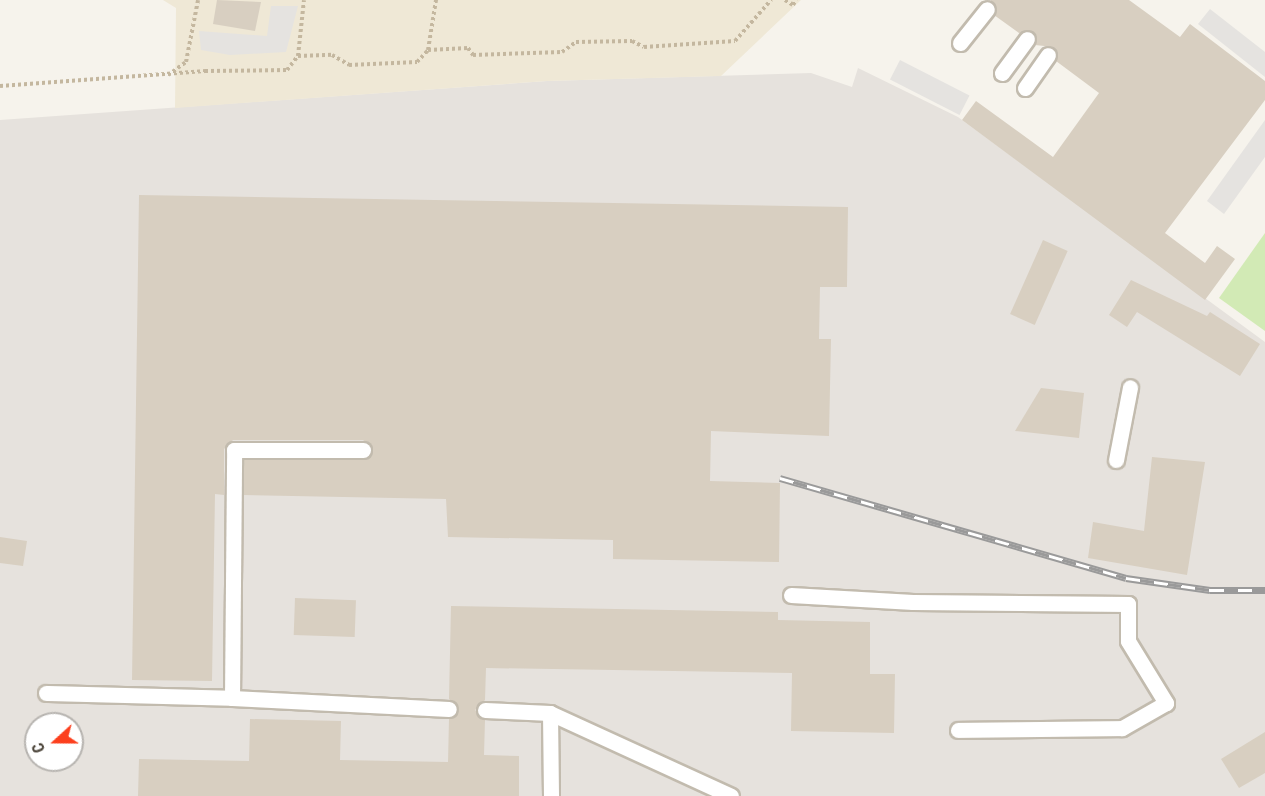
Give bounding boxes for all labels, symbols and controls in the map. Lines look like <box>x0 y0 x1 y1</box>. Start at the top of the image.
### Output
north arrow <box>24 712 84 772</box>
text: С <box>28 740 49 756</box>

